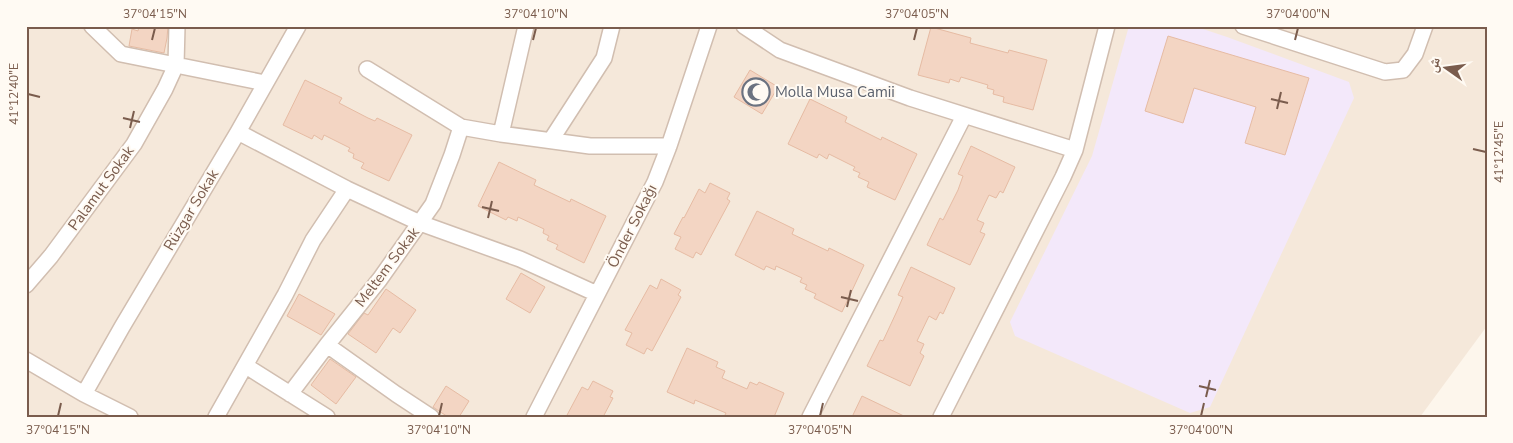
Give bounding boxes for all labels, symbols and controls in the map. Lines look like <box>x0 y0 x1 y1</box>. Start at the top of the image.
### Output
text: 37°04'15"N <box>123 6 187 22</box>
text: 37°04'10"N <box>504 6 568 22</box>
text: 37°04'05"N <box>885 6 949 22</box>
text: 37°04'00"N <box>1266 6 1330 22</box>
north arrow <box>1420 42 1470 92</box>
text: ش <box>1423 55 1445 74</box>
text: 41°12'40"E <box>6 63 22 125</box>
mosque icon: Molla Musa Camii <box>741 77 771 107</box>
place label: Molla Musa Camii <box>775 82 895 102</box>
text: 41°12'45"E <box>1491 121 1507 183</box>
street label: Palamut Sokak <box>63 141 139 234</box>
street label: Rüzgar Sokak <box>159 165 223 254</box>
street label: Önder Sokağı <box>602 181 662 271</box>
street label: Meltem Sokak <box>350 222 424 311</box>
text: 37°04'15"N <box>26 422 90 438</box>
text: 37°04'10"N <box>407 422 471 438</box>
text: 37°04'05"N <box>788 422 852 438</box>
text: 37°04'00"N <box>1169 422 1233 438</box>

